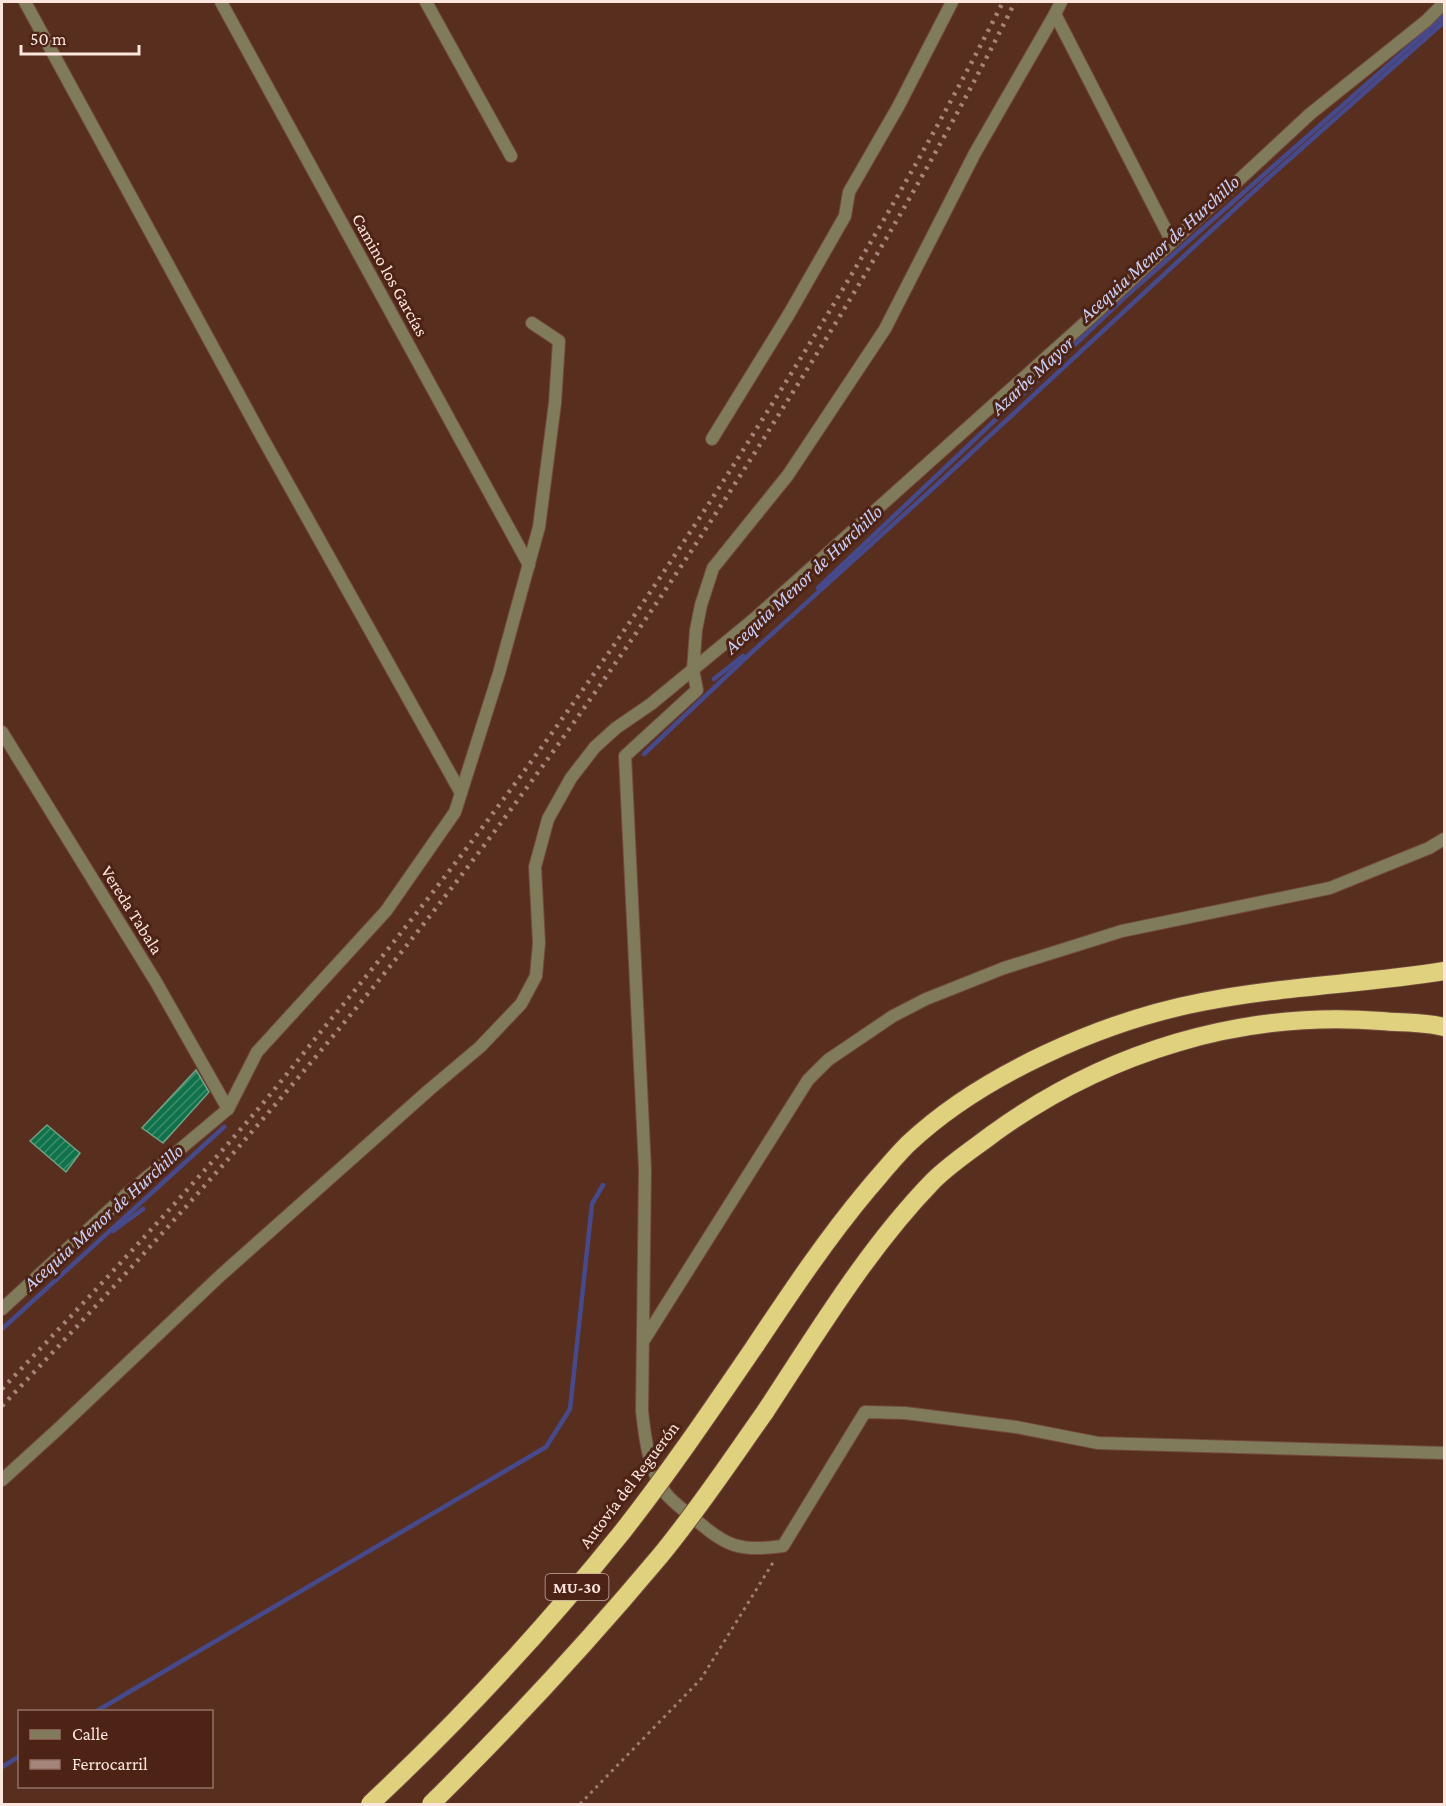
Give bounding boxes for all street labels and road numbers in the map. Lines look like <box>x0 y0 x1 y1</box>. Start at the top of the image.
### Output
street label: Camino los Garcías <box>348 210 432 340</box>
street label: Vereda Tabala <box>97 862 167 958</box>
street label: Autovía del Reguerón <box>575 1418 683 1552</box>
road number: MU-30 <box>546 1574 608 1600</box>

